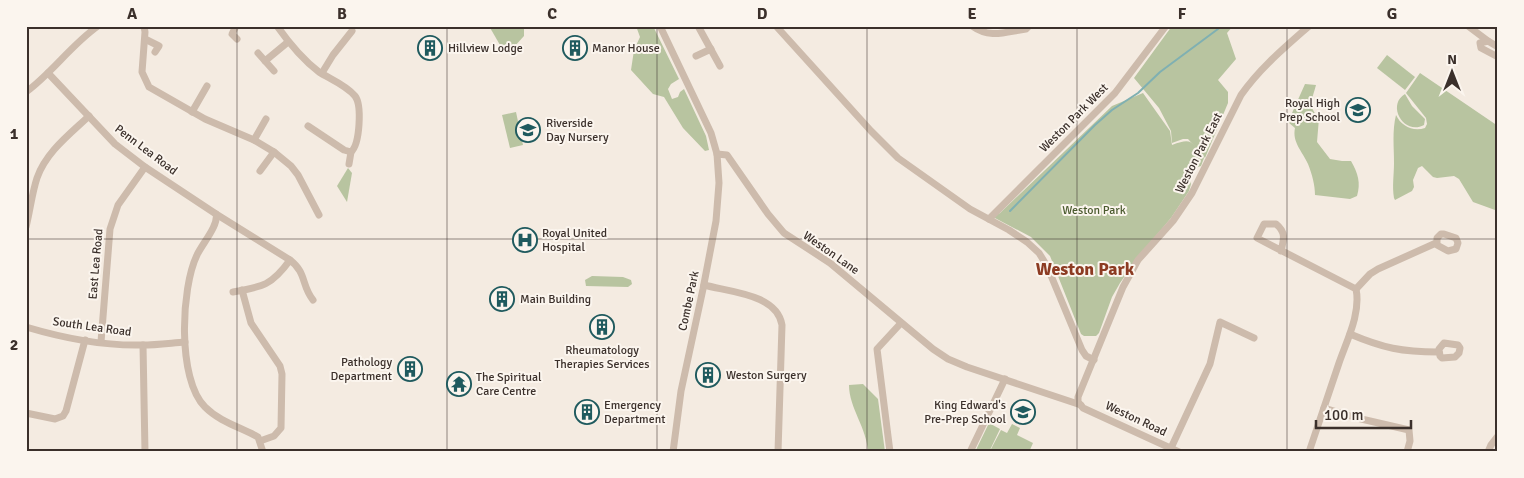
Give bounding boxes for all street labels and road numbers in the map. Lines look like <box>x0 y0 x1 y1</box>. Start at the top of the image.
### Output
street label: Weston Park West <box>1036 80 1112 156</box>
street label: Weston Park East <box>1172 110 1226 196</box>
street label: Penn Lea Road <box>112 122 180 178</box>
street label: East Lea Road <box>85 228 107 300</box>
street label: Weston Lane <box>800 228 862 278</box>
street label: Combe Park <box>675 270 703 332</box>
street label: South Lea Road <box>52 314 132 340</box>
street label: Weston Road <box>1103 398 1169 440</box>

